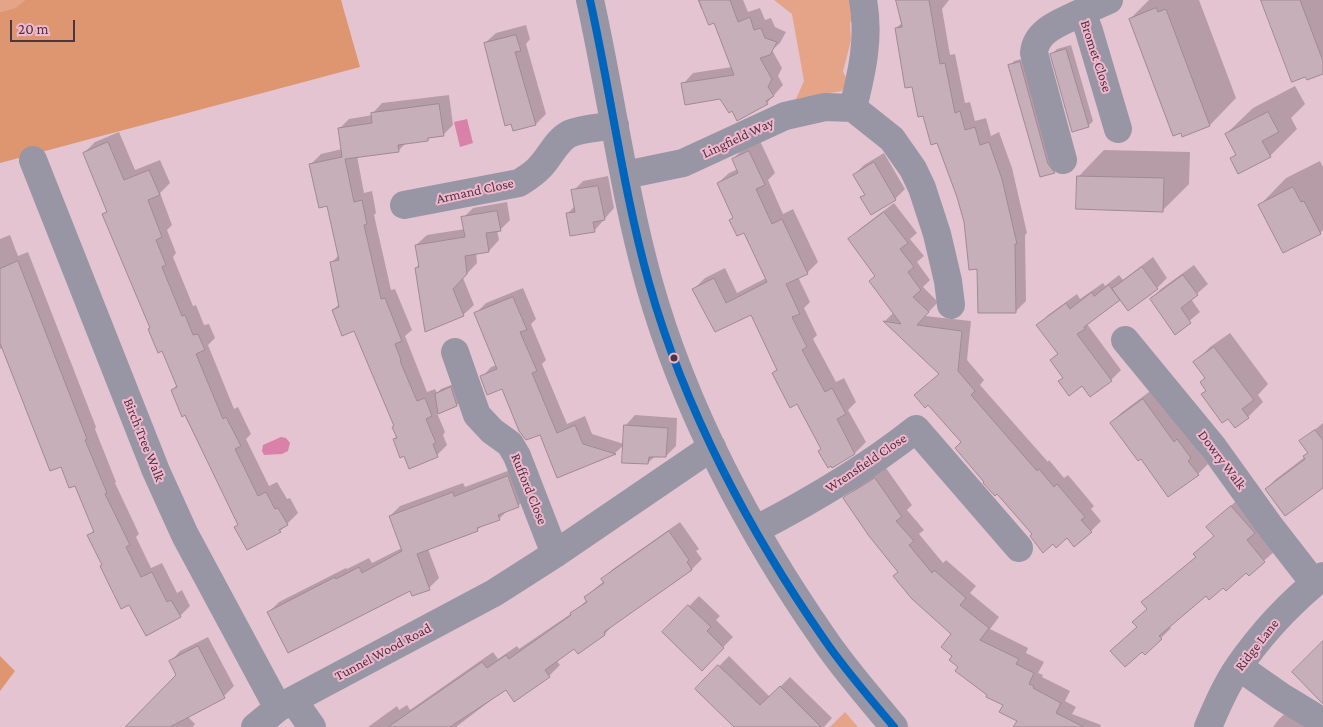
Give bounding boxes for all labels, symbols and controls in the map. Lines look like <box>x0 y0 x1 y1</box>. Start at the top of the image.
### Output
scale bar <box>12 10 78 42</box>
street label: Bromet Close <box>1077 18 1115 94</box>
text: 20 m <box>18 21 49 37</box>
street label: Lingfield Way <box>699 114 777 162</box>
street label: Armand Close <box>435 175 515 207</box>
unlabelled marker <box>669 353 679 363</box>
street label: Birch Tree Walk <box>120 396 168 484</box>
street label: Dowry Walk <box>1194 427 1250 493</box>
street label: Wrensfield Close <box>822 430 910 496</box>
street label: Rufford Close <box>507 451 551 527</box>
street label: Ridge Lane <box>1231 616 1283 674</box>
street label: Tunnel Wood Road <box>332 619 434 685</box>

